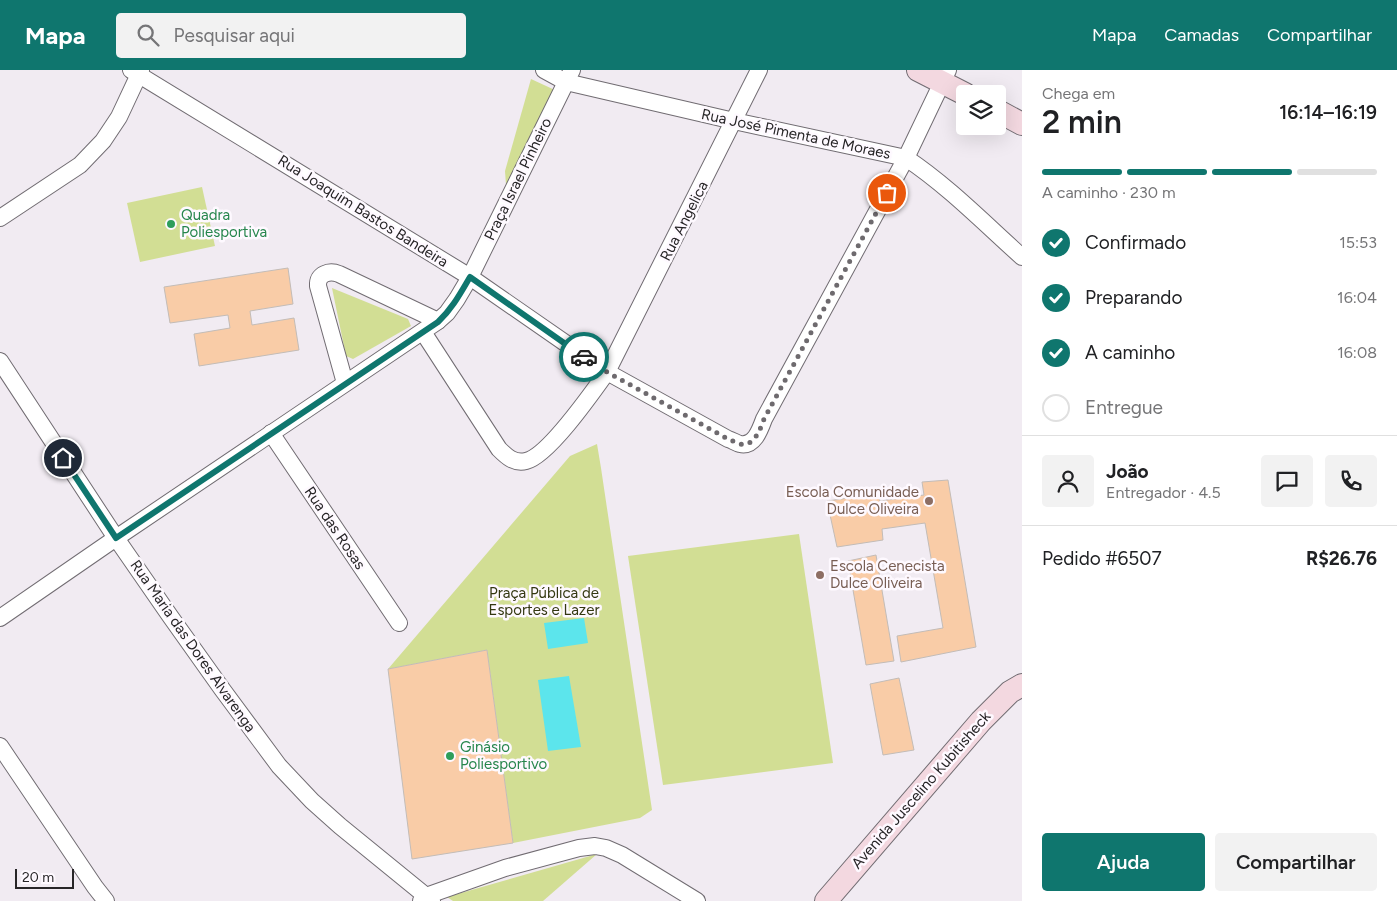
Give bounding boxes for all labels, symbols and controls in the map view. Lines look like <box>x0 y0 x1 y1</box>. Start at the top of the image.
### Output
search box <box>116 13 466 58</box>
text: Mapa <box>25 21 86 50</box>
icon: search <box>134 21 162 49</box>
text: Pesquisar aqui <box>174 24 295 47</box>
text: Mapa <box>1092 24 1136 46</box>
text: Camadas <box>1164 24 1239 46</box>
text: Compartilhar <box>1267 24 1372 46</box>
text: Chega em <box>1042 84 1115 103</box>
map controls <box>956 85 1006 135</box>
button: layers <box>956 85 1006 135</box>
text: 16:14–16:19 <box>1279 101 1377 124</box>
text: 2 min <box>1042 103 1122 141</box>
street label: Rua José Pimenta de Moraes <box>700 105 892 163</box>
street label: Praça Israel Pinheiro <box>481 115 556 243</box>
street label: Rua Joaquim Bastos Bandeira <box>275 151 451 271</box>
pin <box>866 172 908 214</box>
street label: Rua Angelica <box>656 178 712 264</box>
icon: bag <box>873 179 901 207</box>
text: A caminho · 230 m <box>1042 183 1176 202</box>
place label: Quadra Poliesportiva <box>181 206 267 241</box>
marker: Quadra Poliesportiva <box>165 218 177 230</box>
icon: check <box>1042 229 1070 257</box>
text: Confirmado <box>1085 231 1186 254</box>
text: 15:53 <box>1339 233 1377 252</box>
icon: check <box>1042 284 1070 312</box>
text: Preparando <box>1085 286 1183 309</box>
text: 16:04 <box>1337 288 1377 307</box>
courier <box>559 332 609 382</box>
icon: check <box>1042 339 1070 367</box>
text: A caminho <box>1085 341 1175 364</box>
icon: car <box>570 343 598 371</box>
text: 16:08 <box>1337 343 1377 362</box>
text: Entregue <box>1085 396 1163 419</box>
pin <box>42 437 84 479</box>
icon: home <box>49 444 77 472</box>
button: person <box>1042 455 1094 507</box>
button: chat <box>1261 455 1313 507</box>
button: phone <box>1325 455 1377 507</box>
text: João <box>1106 460 1149 483</box>
street label: Rua das Rosas <box>301 483 369 573</box>
place label: Escola Comunidade Dulce Oliveira <box>786 483 919 518</box>
text: Entregador · 4.5 <box>1106 483 1221 502</box>
marker: Escola Comunidade Dulce Oliveira <box>923 495 935 507</box>
text: Pedido #6507 <box>1042 547 1162 570</box>
text: R$26.76 <box>1306 547 1377 570</box>
street label: Rua Maria das Dores Alvarenga <box>126 556 260 736</box>
place label: Escola Cenecista Dulce Oliveira <box>830 557 945 592</box>
marker: Escola Cenecista Dulce Oliveira <box>814 569 826 581</box>
park label: Praça Pública de Esportes e Lazer <box>489 584 600 619</box>
street label: Avenida Juscelino Kubitisheck <box>848 707 995 872</box>
place label: Ginásio Poliesportivo <box>460 738 548 773</box>
marker: Ginásio Poliesportivo <box>444 750 456 762</box>
button: Ajuda <box>1042 833 1205 891</box>
button: Compartilhar <box>1215 833 1377 891</box>
scale bar <box>15 866 74 889</box>
text: 20 m <box>22 869 54 886</box>

